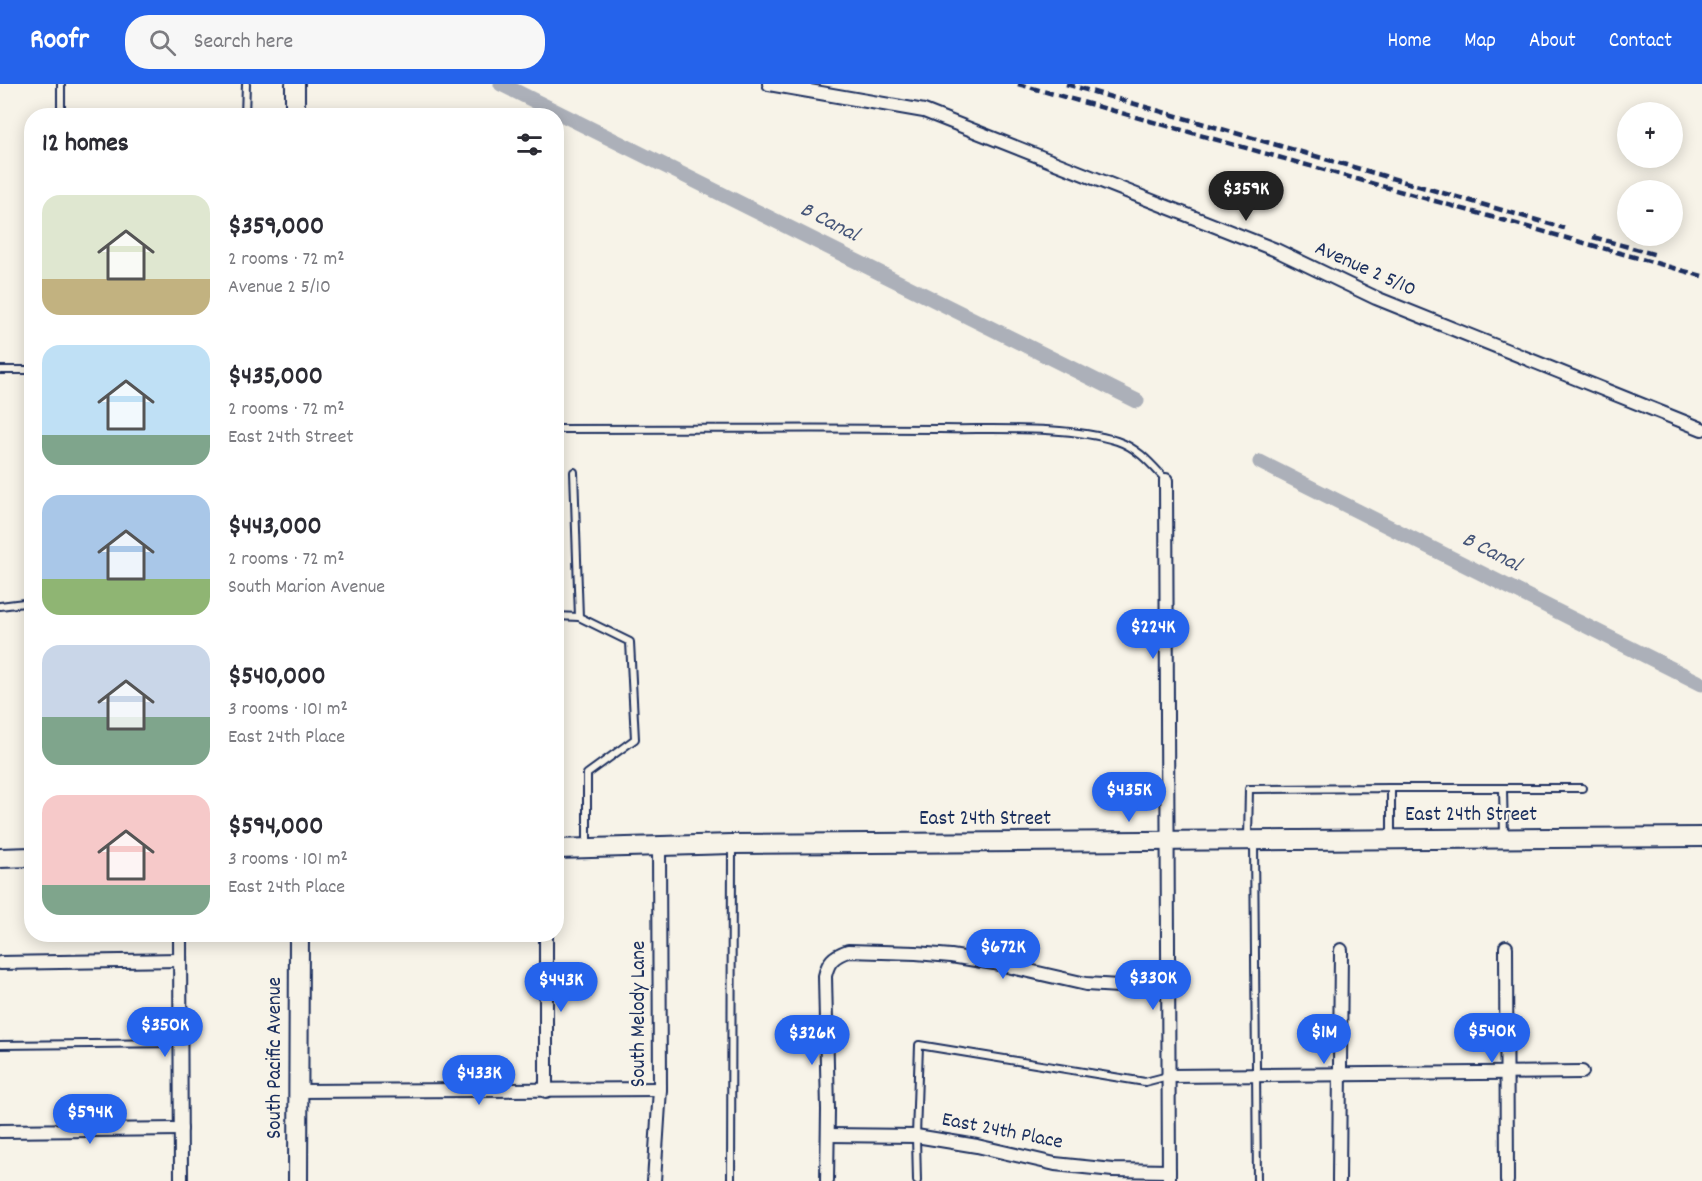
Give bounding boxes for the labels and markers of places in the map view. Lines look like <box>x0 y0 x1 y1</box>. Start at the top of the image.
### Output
pin: $359K <box>1204 171 1288 222</box>
pin: $224K <box>1111 609 1195 660</box>
pin: $435K <box>1087 772 1171 823</box>
pin: $672K <box>961 929 1045 980</box>
pin: $330K <box>1111 960 1195 1011</box>
pin: $443K <box>519 962 603 1013</box>
pin: $350K <box>123 1007 207 1058</box>
pin: $540K <box>1450 1013 1534 1064</box>
pin: $1M <box>1295 1014 1353 1065</box>
pin: $326K <box>770 1015 854 1066</box>
pin: $433K <box>437 1055 521 1106</box>
pin: $594K <box>48 1094 132 1145</box>

